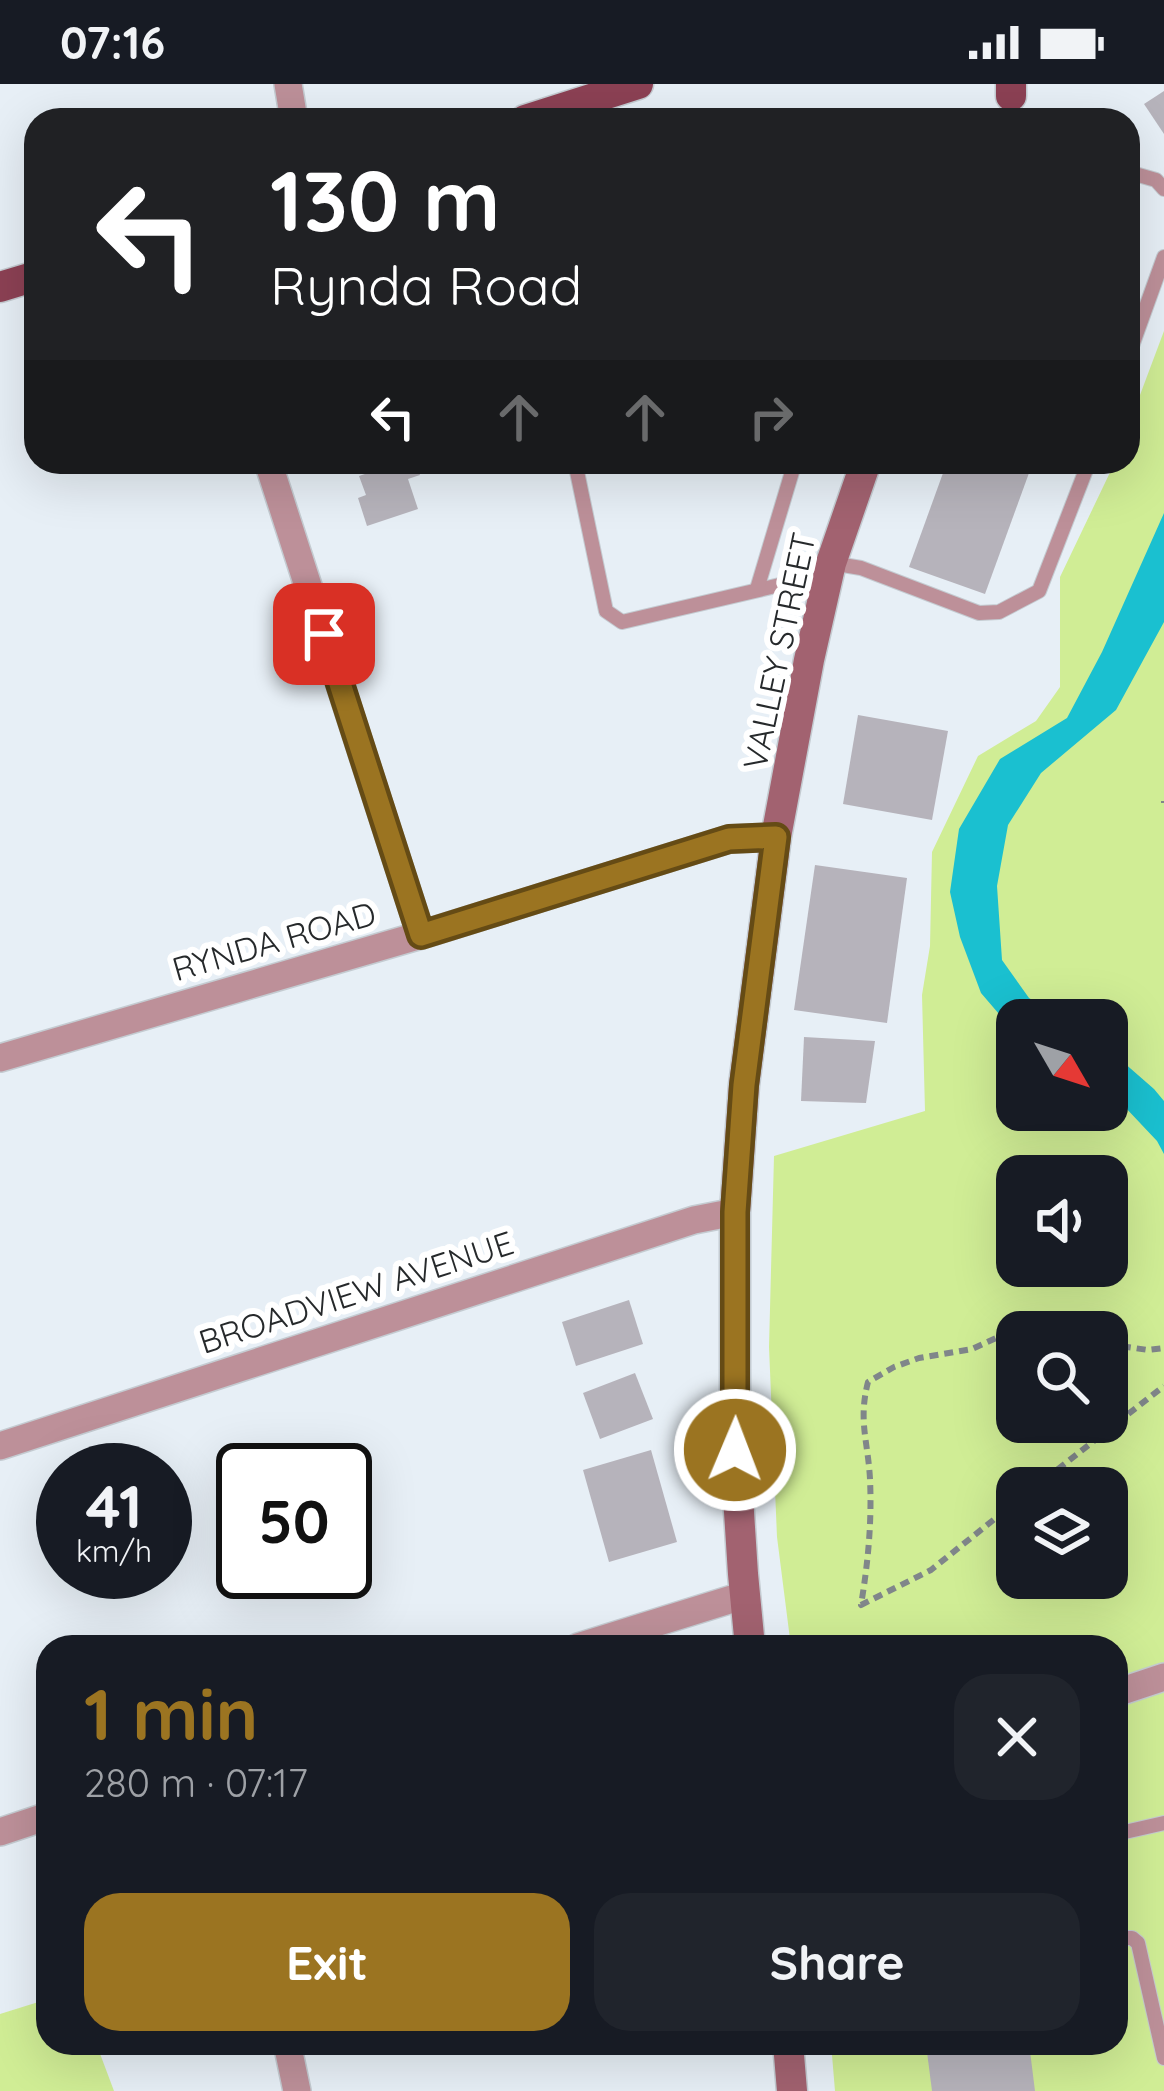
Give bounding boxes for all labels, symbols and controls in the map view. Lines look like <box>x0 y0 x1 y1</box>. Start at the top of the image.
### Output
text: 07:16 <box>60 14 165 70</box>
text: 130 m <box>270 147 500 252</box>
icon: left <box>72 156 228 312</box>
text: Rynda Road <box>270 251 582 319</box>
icon: left <box>360 384 426 450</box>
icon: ahead <box>486 384 552 450</box>
icon: ahead <box>612 384 678 450</box>
icon: right <box>738 384 804 450</box>
street label: VALLEY STREET <box>733 529 824 773</box>
pin <box>273 583 375 685</box>
icon: arrive <box>291 601 357 667</box>
street label: RYNDA ROAD <box>167 892 380 989</box>
north arrow <box>996 999 1128 1131</box>
map controls <box>996 999 1128 1599</box>
button: sound <box>996 1155 1128 1287</box>
street label: BROADVIEW AVENUE <box>193 1221 518 1362</box>
button: search <box>996 1311 1128 1443</box>
position arrow <box>672 1387 798 1513</box>
speed limit sign: 50 <box>216 1443 372 1599</box>
button: layers <box>996 1467 1128 1599</box>
text: 41 <box>86 1468 142 1543</box>
text: km/h <box>76 1532 152 1570</box>
text: 1 min <box>84 1668 258 1758</box>
button: close <box>954 1674 1080 1800</box>
text: 280 m · 07:17 <box>84 1758 308 1807</box>
button: Exit <box>84 1893 570 2031</box>
button: Share <box>594 1893 1080 2031</box>

